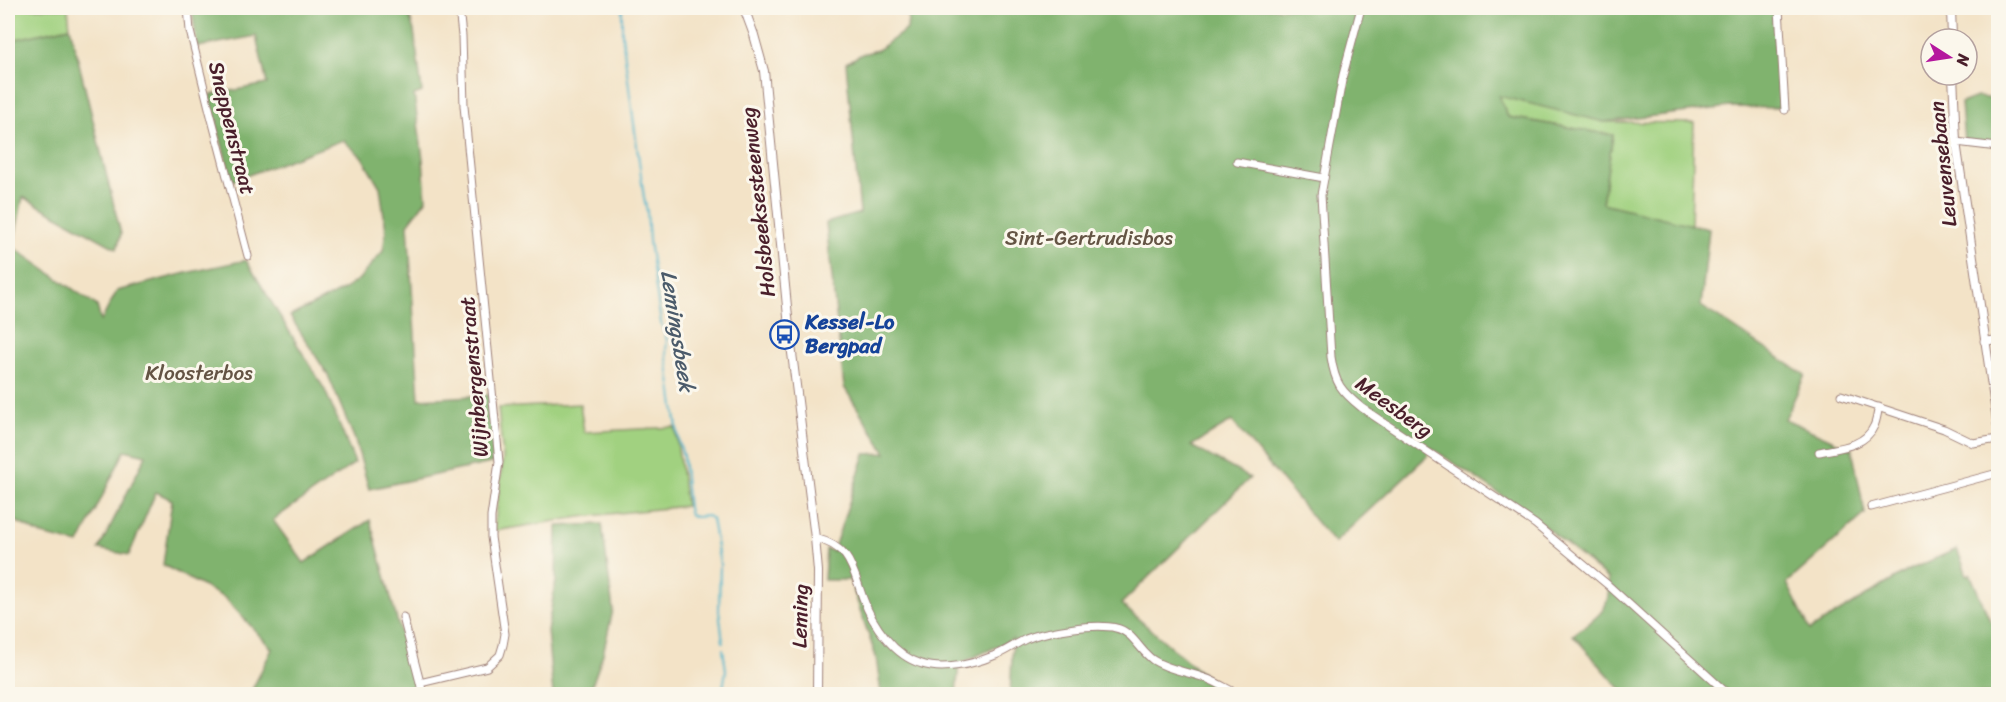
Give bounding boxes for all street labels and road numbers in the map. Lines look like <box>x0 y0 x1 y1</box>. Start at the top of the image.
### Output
street label: Sneppenstraat <box>197 57 267 199</box>
street label: Leuvensebaan <box>1918 99 1968 229</box>
street label: Holsbeeksesteenweg <box>729 105 787 299</box>
street label: Wijnbergenstraat <box>448 295 500 459</box>
street label: Meesberg <box>1347 365 1441 449</box>
street label: Leming <box>780 584 820 648</box>

